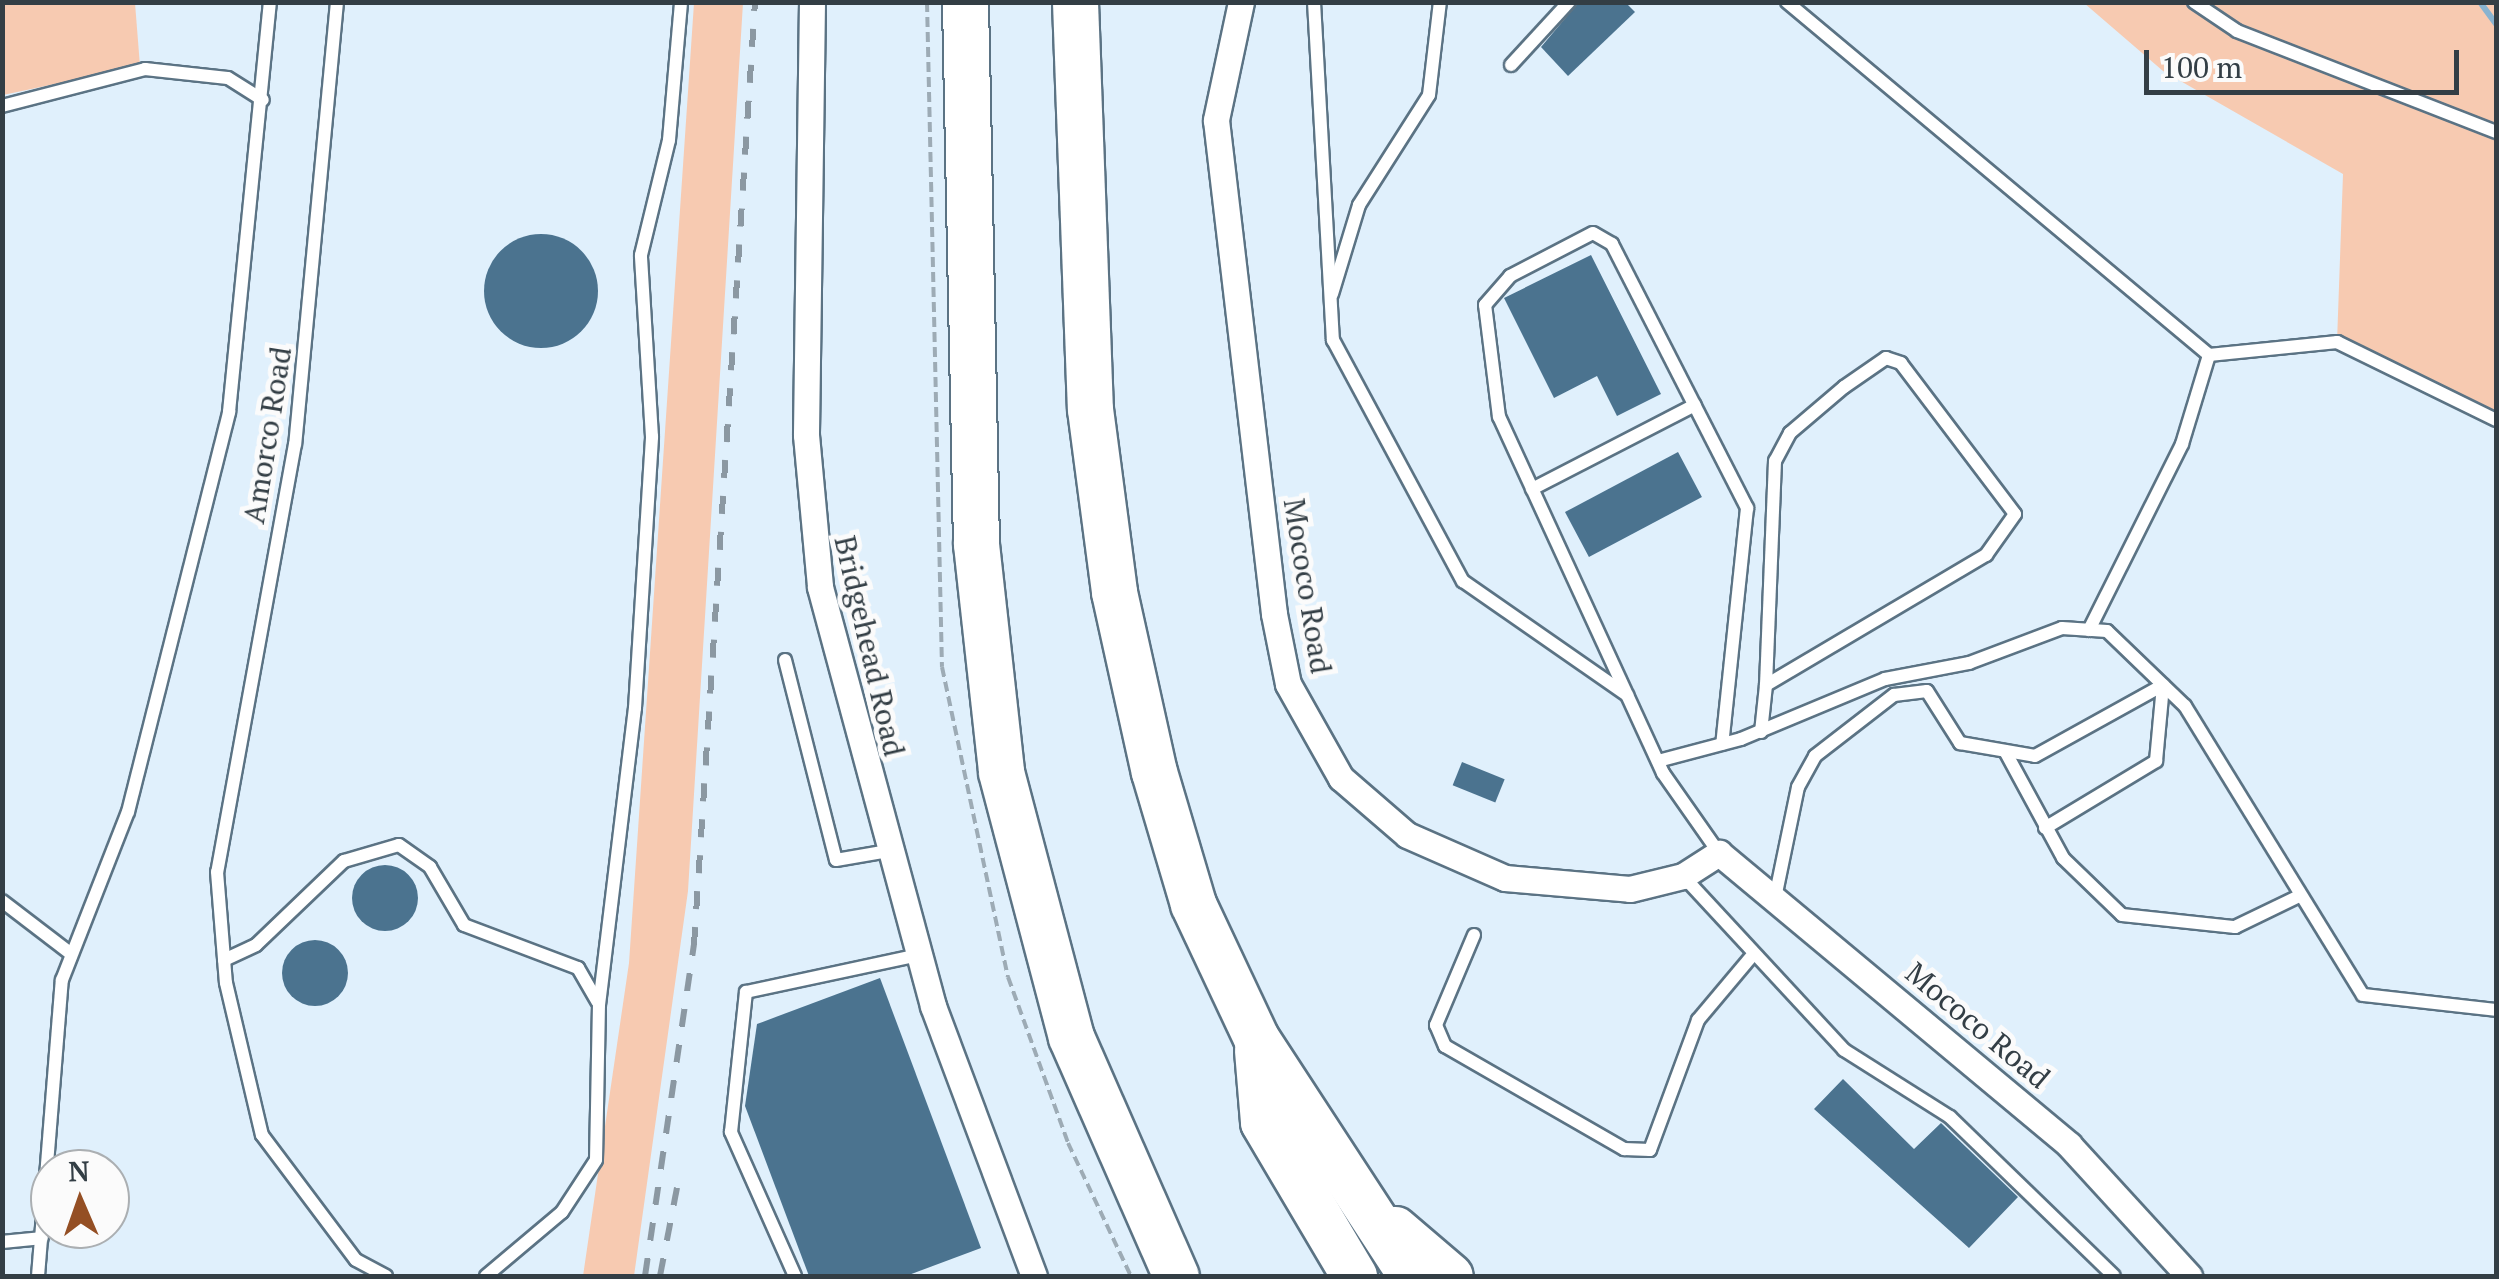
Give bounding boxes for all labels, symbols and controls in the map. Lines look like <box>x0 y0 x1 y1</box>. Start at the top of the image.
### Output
scale bar <box>2149 30 2464 92</box>
text: 100 m <box>2161 47 2242 87</box>
street label: Amorco Road <box>235 344 299 526</box>
street label: Mococo Road <box>1276 496 1340 676</box>
street label: Bridgehead Road <box>827 532 913 760</box>
street label: Mococo Road <box>1899 954 2057 1096</box>
north arrow <box>30 1149 130 1249</box>
text: N <box>68 1152 90 1189</box>

